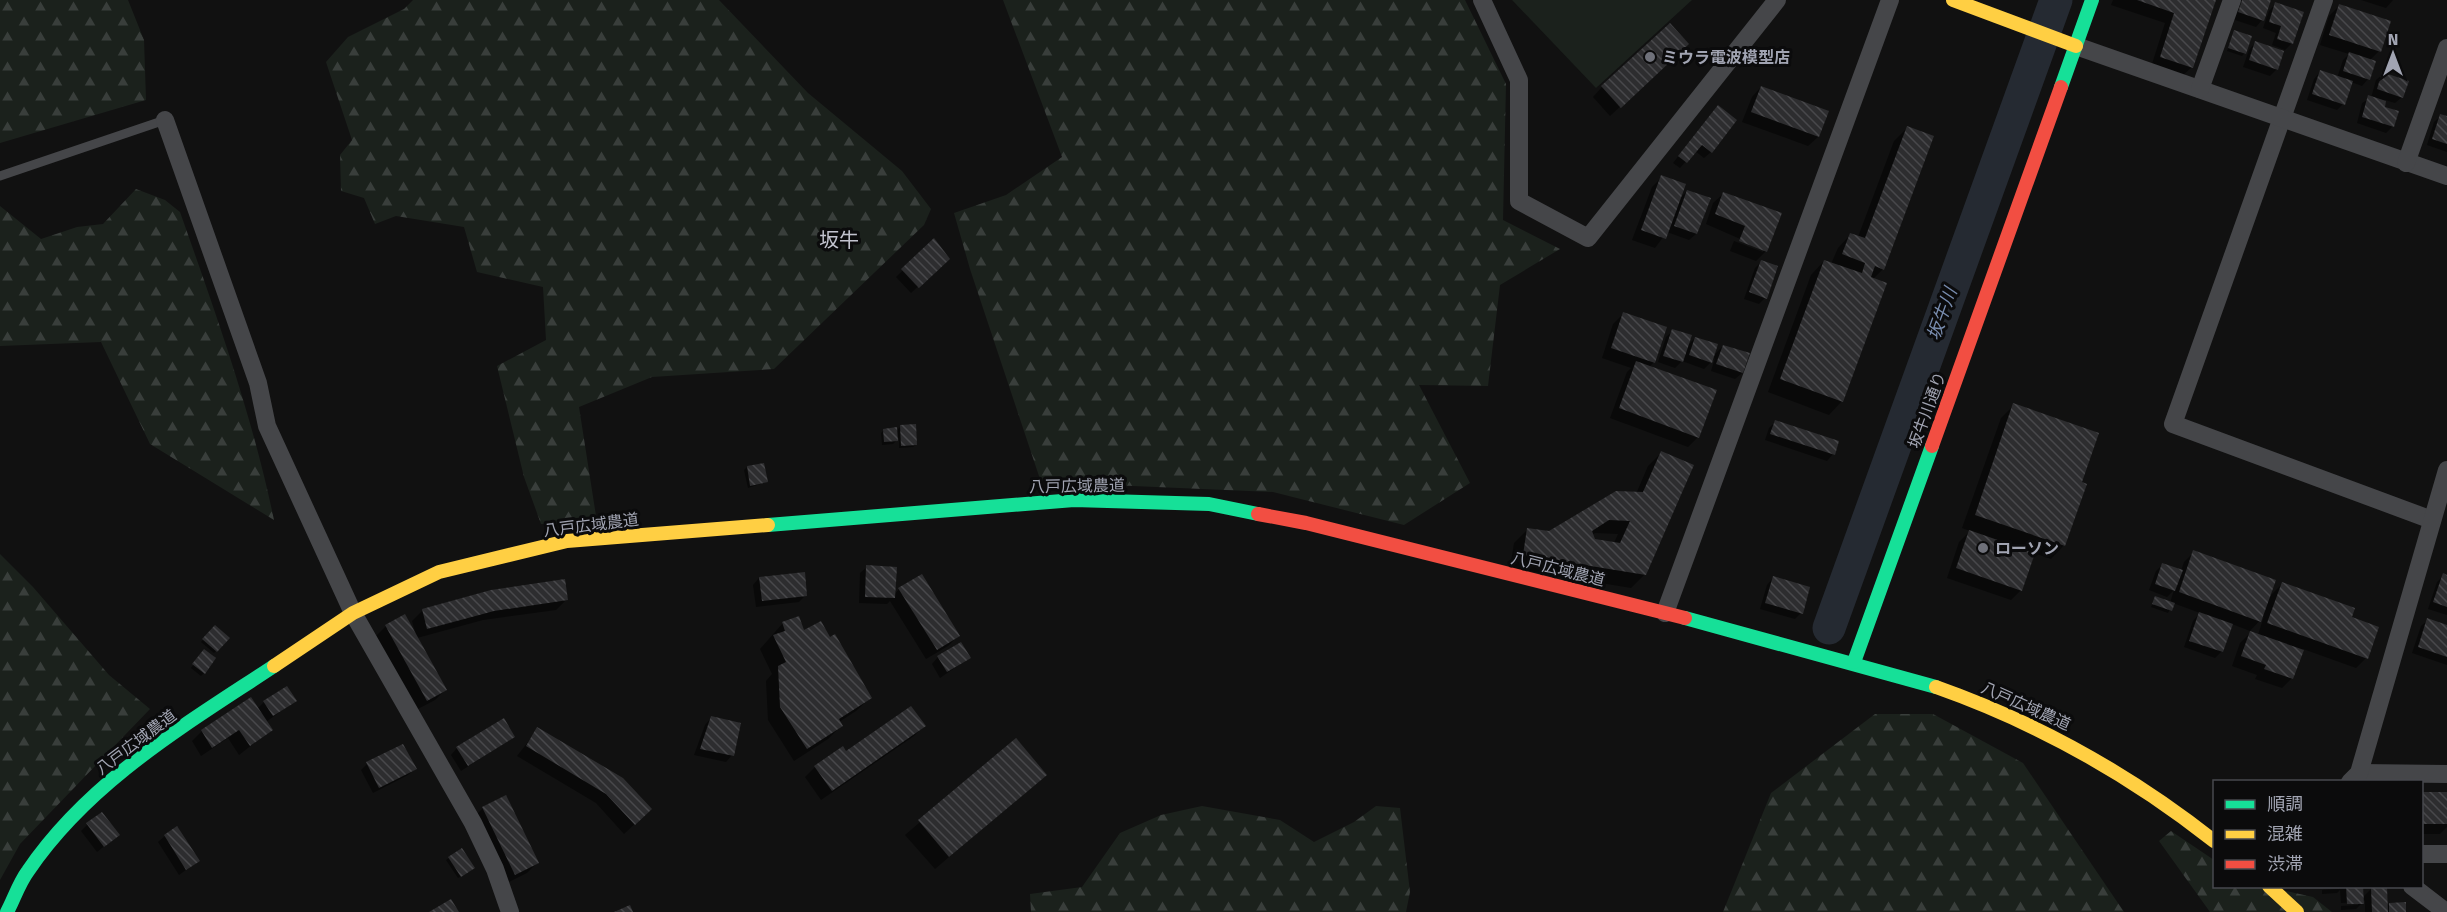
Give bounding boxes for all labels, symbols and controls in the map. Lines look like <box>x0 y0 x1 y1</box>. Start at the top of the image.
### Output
north arrow <box>2363 24 2423 84</box>
text: N <box>2388 30 2398 49</box>
place label: ミウラ電波模型店 <box>1662 48 1790 67</box>
marker: ミウラ電波模型店 <box>1643 50 1657 64</box>
district label: 坂牛 <box>819 228 859 252</box>
water label: 坂牛川 <box>1922 283 1962 343</box>
street label: 坂牛川通り <box>1904 369 1950 451</box>
street label: 八戸広域農道 <box>1029 476 1125 496</box>
street label: 八戸広域農道 <box>542 510 640 540</box>
place label: ローソン <box>1995 539 2059 558</box>
marker: ローソン <box>1976 541 1990 555</box>
street label: 八戸広域農道 <box>1509 548 1607 590</box>
street label: 八戸広域農道 <box>1978 678 2074 734</box>
street label: 八戸広域農道 <box>92 706 180 778</box>
legend <box>2213 780 2423 888</box>
text: 順調 <box>2267 793 2303 815</box>
text: 混雑 <box>2267 823 2303 845</box>
text: 渋滞 <box>2267 853 2303 875</box>

